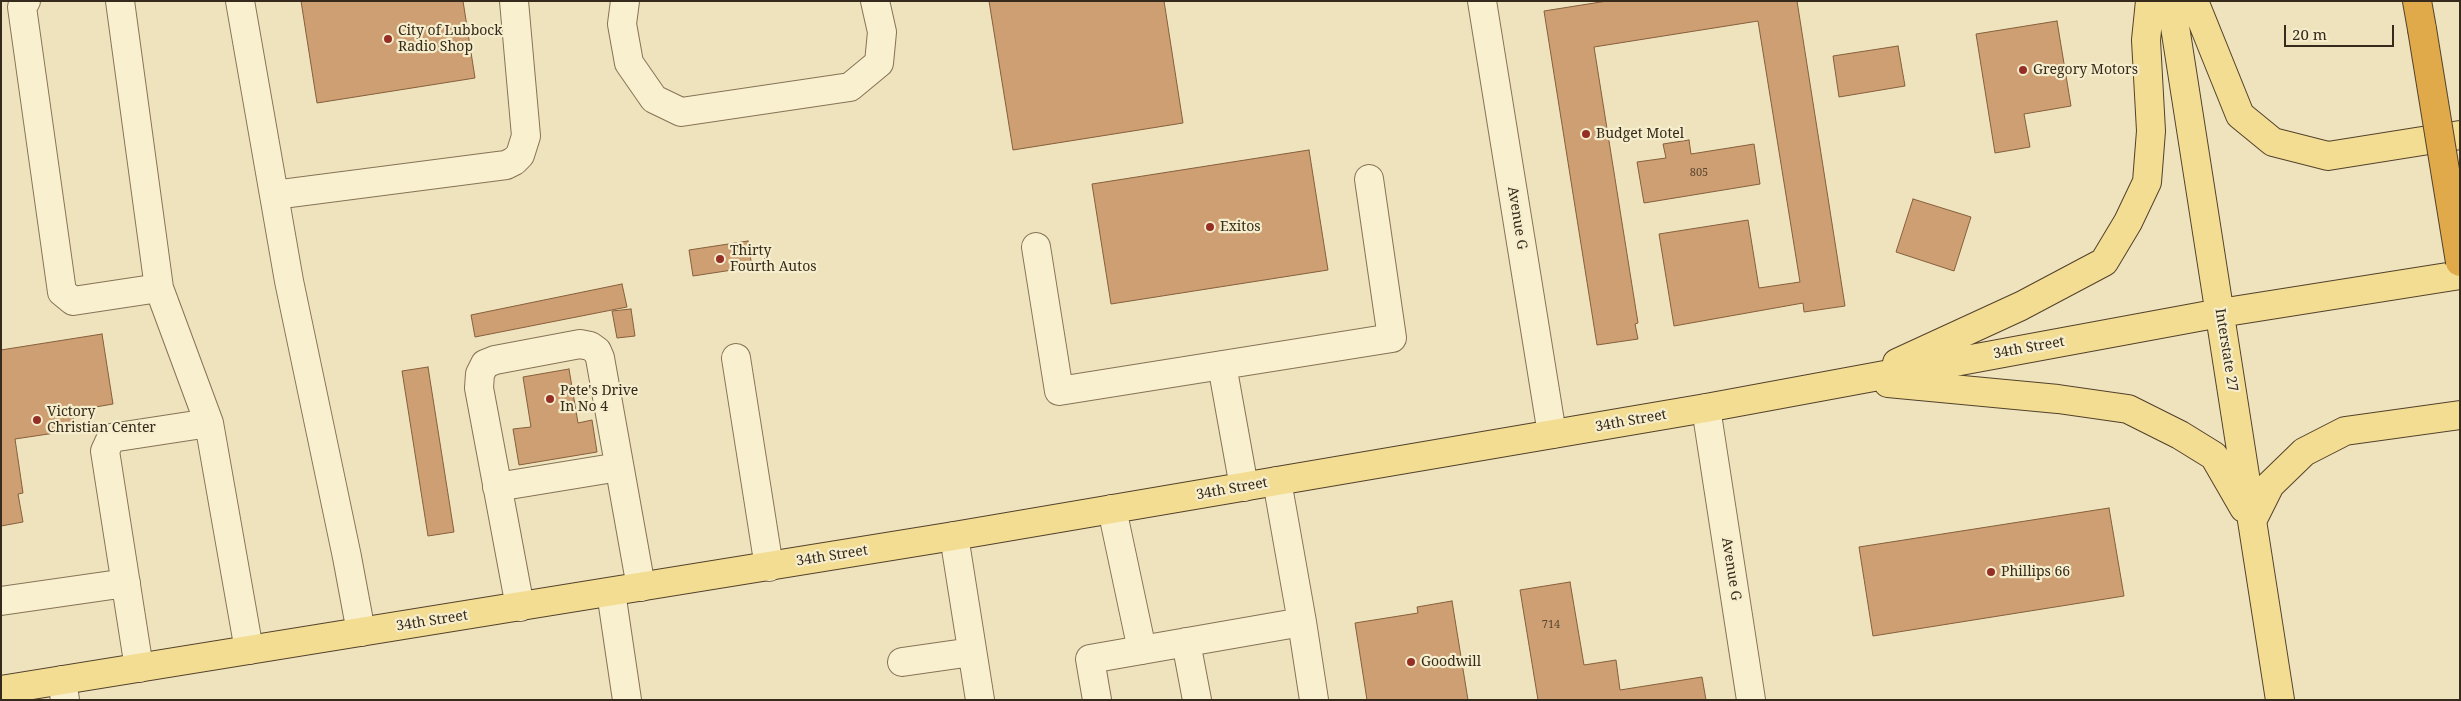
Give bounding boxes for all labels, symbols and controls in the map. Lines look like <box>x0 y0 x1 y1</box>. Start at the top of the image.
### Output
scale bar <box>2286 15 2396 47</box>
place label: City of Lubbock Radio Shop <box>398 23 502 56</box>
text: 20 m <box>2292 24 2327 44</box>
marker: City of Lubbock Radio Shop <box>382 33 394 45</box>
place label: Gregory Motors <box>2033 62 2138 78</box>
marker: Gregory Motors <box>2017 64 2029 76</box>
place label: Budget Motel <box>1596 126 1684 142</box>
marker: Budget Motel <box>1580 128 1592 140</box>
house number: 805 <box>1690 166 1708 180</box>
street label: Avenue G <box>1504 185 1530 251</box>
place label: Exitos <box>1220 219 1261 235</box>
marker: Exitos <box>1204 221 1216 233</box>
place label: Thirty Fourth Autos <box>730 243 817 276</box>
marker: Thirty Fourth Autos <box>714 253 726 265</box>
street label: Interstate 27 <box>2211 307 2241 393</box>
street label: 34th Street <box>1992 333 2066 363</box>
place label: Pete's Drive In No 4 <box>560 383 638 416</box>
marker: Pete's Drive In No 4 <box>544 393 556 405</box>
place label: Victory Christian Center <box>47 404 156 437</box>
street label: 34th Street <box>1594 406 1668 436</box>
marker: Victory Christian Center <box>31 414 43 426</box>
street label: 34th Street <box>1195 474 1269 504</box>
street label: Avenue G <box>1718 536 1744 602</box>
street label: 34th Street <box>795 542 869 570</box>
place label: Phillips 66 <box>2001 564 2070 580</box>
marker: Phillips 66 <box>1985 566 1997 578</box>
street label: 34th Street <box>395 607 469 635</box>
house number: 714 <box>1542 618 1560 632</box>
place label: Goodwill <box>1421 654 1481 670</box>
marker: Goodwill <box>1405 656 1417 668</box>

